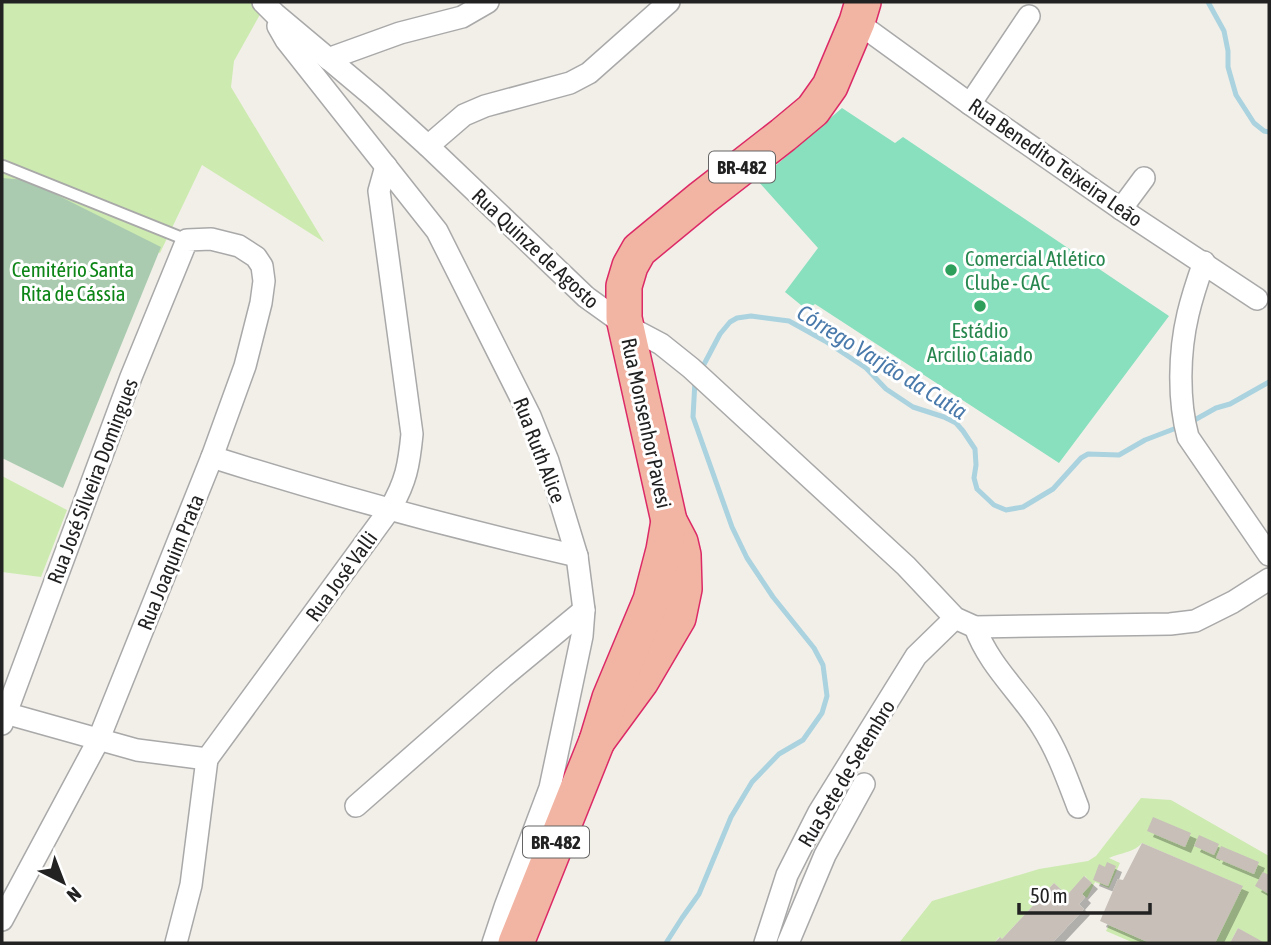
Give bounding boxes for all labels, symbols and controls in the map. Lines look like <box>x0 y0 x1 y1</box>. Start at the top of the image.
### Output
street label: Rua Benedito Teixeira Leão <box>965 93 1147 231</box>
road number: BR-482 <box>709 152 775 182</box>
street label: Rua Quinze de Agosto <box>468 183 604 313</box>
place label: Comercial Atlético Clube - CAC <box>965 246 1106 294</box>
park label: Cemitério Santa Rita de Cássia <box>12 257 134 305</box>
marker: Comercial Atlético Clube - CAC <box>943 262 959 278</box>
marker: Estádio Arcilio Caiado <box>972 298 988 314</box>
water label: Córrego Varjão da Cutia <box>792 299 972 425</box>
place label: Estádio Arcilio Caiado <box>927 318 1033 366</box>
street label: Rua Monsenhor Pavesi <box>617 336 677 510</box>
street label: Rua José Silveira Domingues <box>42 375 142 587</box>
street label: Rua Ruth Alice <box>509 394 571 506</box>
street label: Rua Joaquim Prata <box>132 491 208 633</box>
street label: Rua José Valli <box>300 526 382 626</box>
street label: Rua Sete de Setembro <box>793 695 899 851</box>
road number: BR-482 <box>523 827 589 858</box>
north arrow <box>28 847 98 917</box>
scale bar <box>1019 872 1150 916</box>
text: N <box>63 883 86 907</box>
text: 50 m <box>1030 883 1068 907</box>

